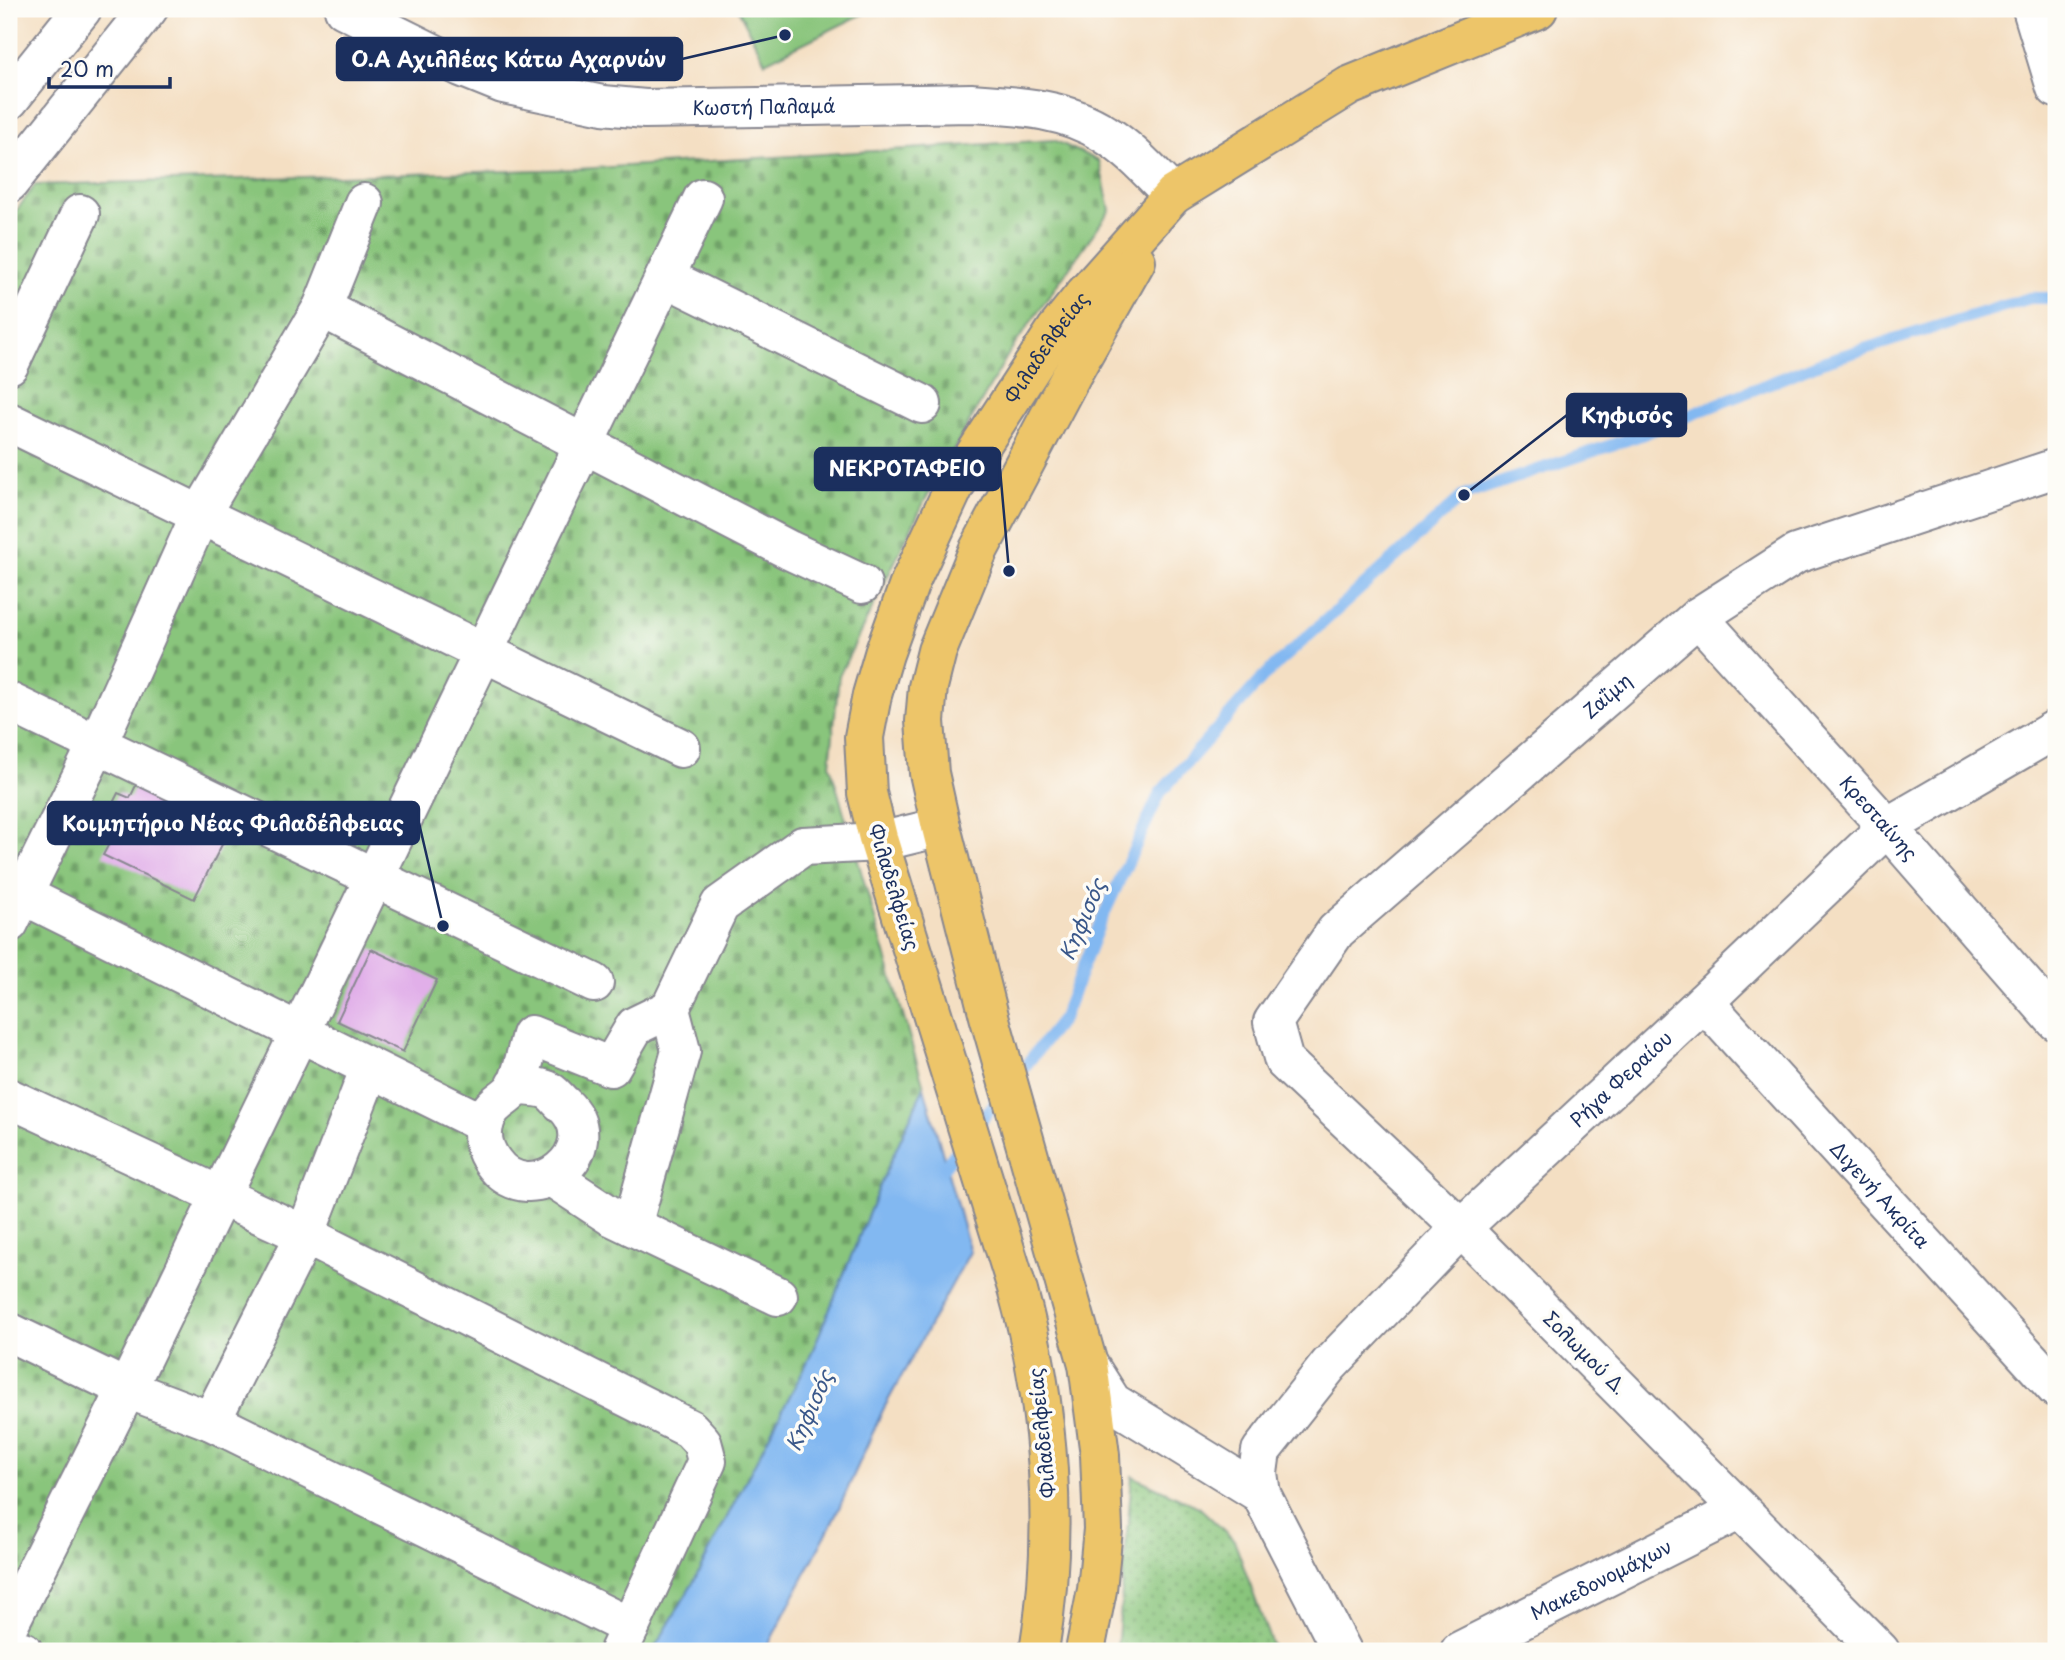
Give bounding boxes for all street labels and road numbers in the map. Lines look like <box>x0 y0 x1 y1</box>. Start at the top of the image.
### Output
street label: Κωστή Παλαμά <box>692 90 836 121</box>
street label: Φιλαδελφείας <box>997 285 1095 409</box>
street label: Ζαΐμη <box>1576 666 1637 724</box>
street label: Κρεσταίνης <box>1834 768 1925 866</box>
street label: Φιλαδελφείας <box>862 820 928 953</box>
street label: Ρήγα Φεραίου <box>1563 1024 1678 1133</box>
street label: Διγενή Ακρίτα <box>1824 1134 1937 1254</box>
street label: Σολωμού Δ. <box>1538 1304 1634 1400</box>
street label: Φιλαδελφείας <box>1020 1366 1062 1500</box>
street label: Μακεδονομάχων <box>1525 1532 1676 1626</box>

